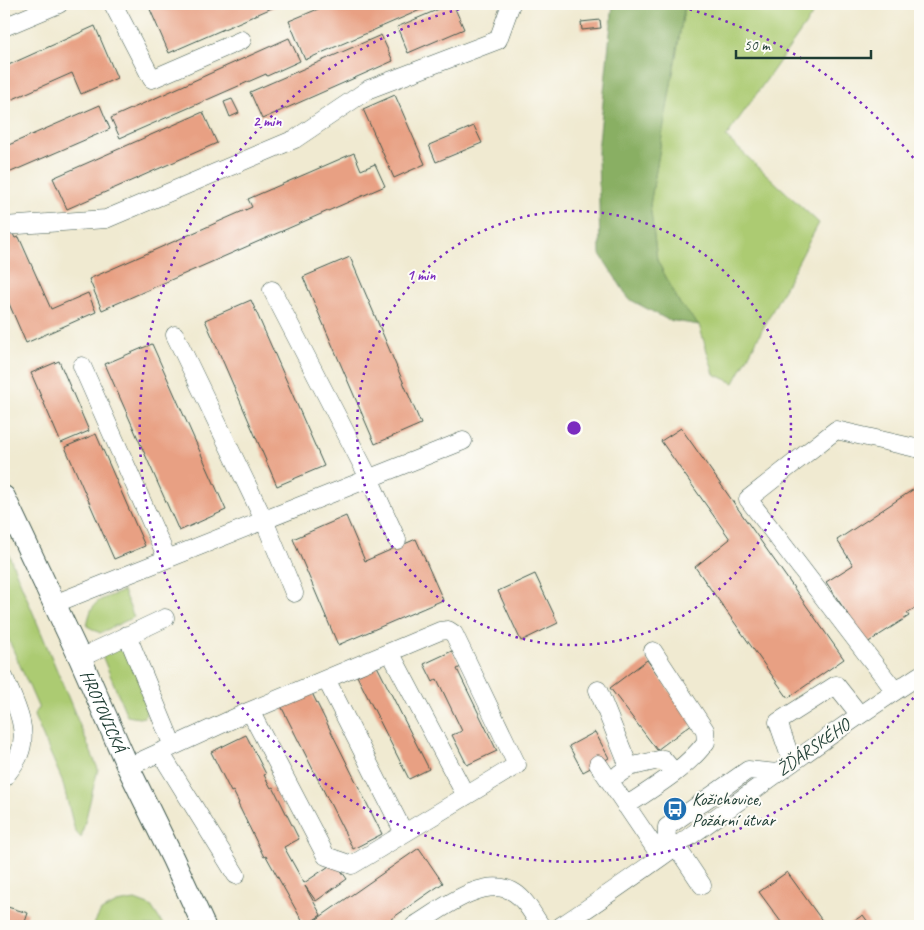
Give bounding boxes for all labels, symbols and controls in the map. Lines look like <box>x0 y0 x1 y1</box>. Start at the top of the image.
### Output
scale bar <box>736 28 872 60</box>
text: 50 m <box>744 36 771 55</box>
text: 2 min <box>253 112 282 131</box>
text: 1 min <box>407 266 436 285</box>
centre of rings <box>565 419 583 437</box>
street label: HROTOVICKÁ <box>76 667 132 758</box>
street label: ŽĎÁRSKÉHO <box>772 713 856 780</box>
place label: Kožichovice, Požární útvar <box>692 788 776 831</box>
bus stop icon: Kožichovice, Požární útvar <box>662 796 688 822</box>

